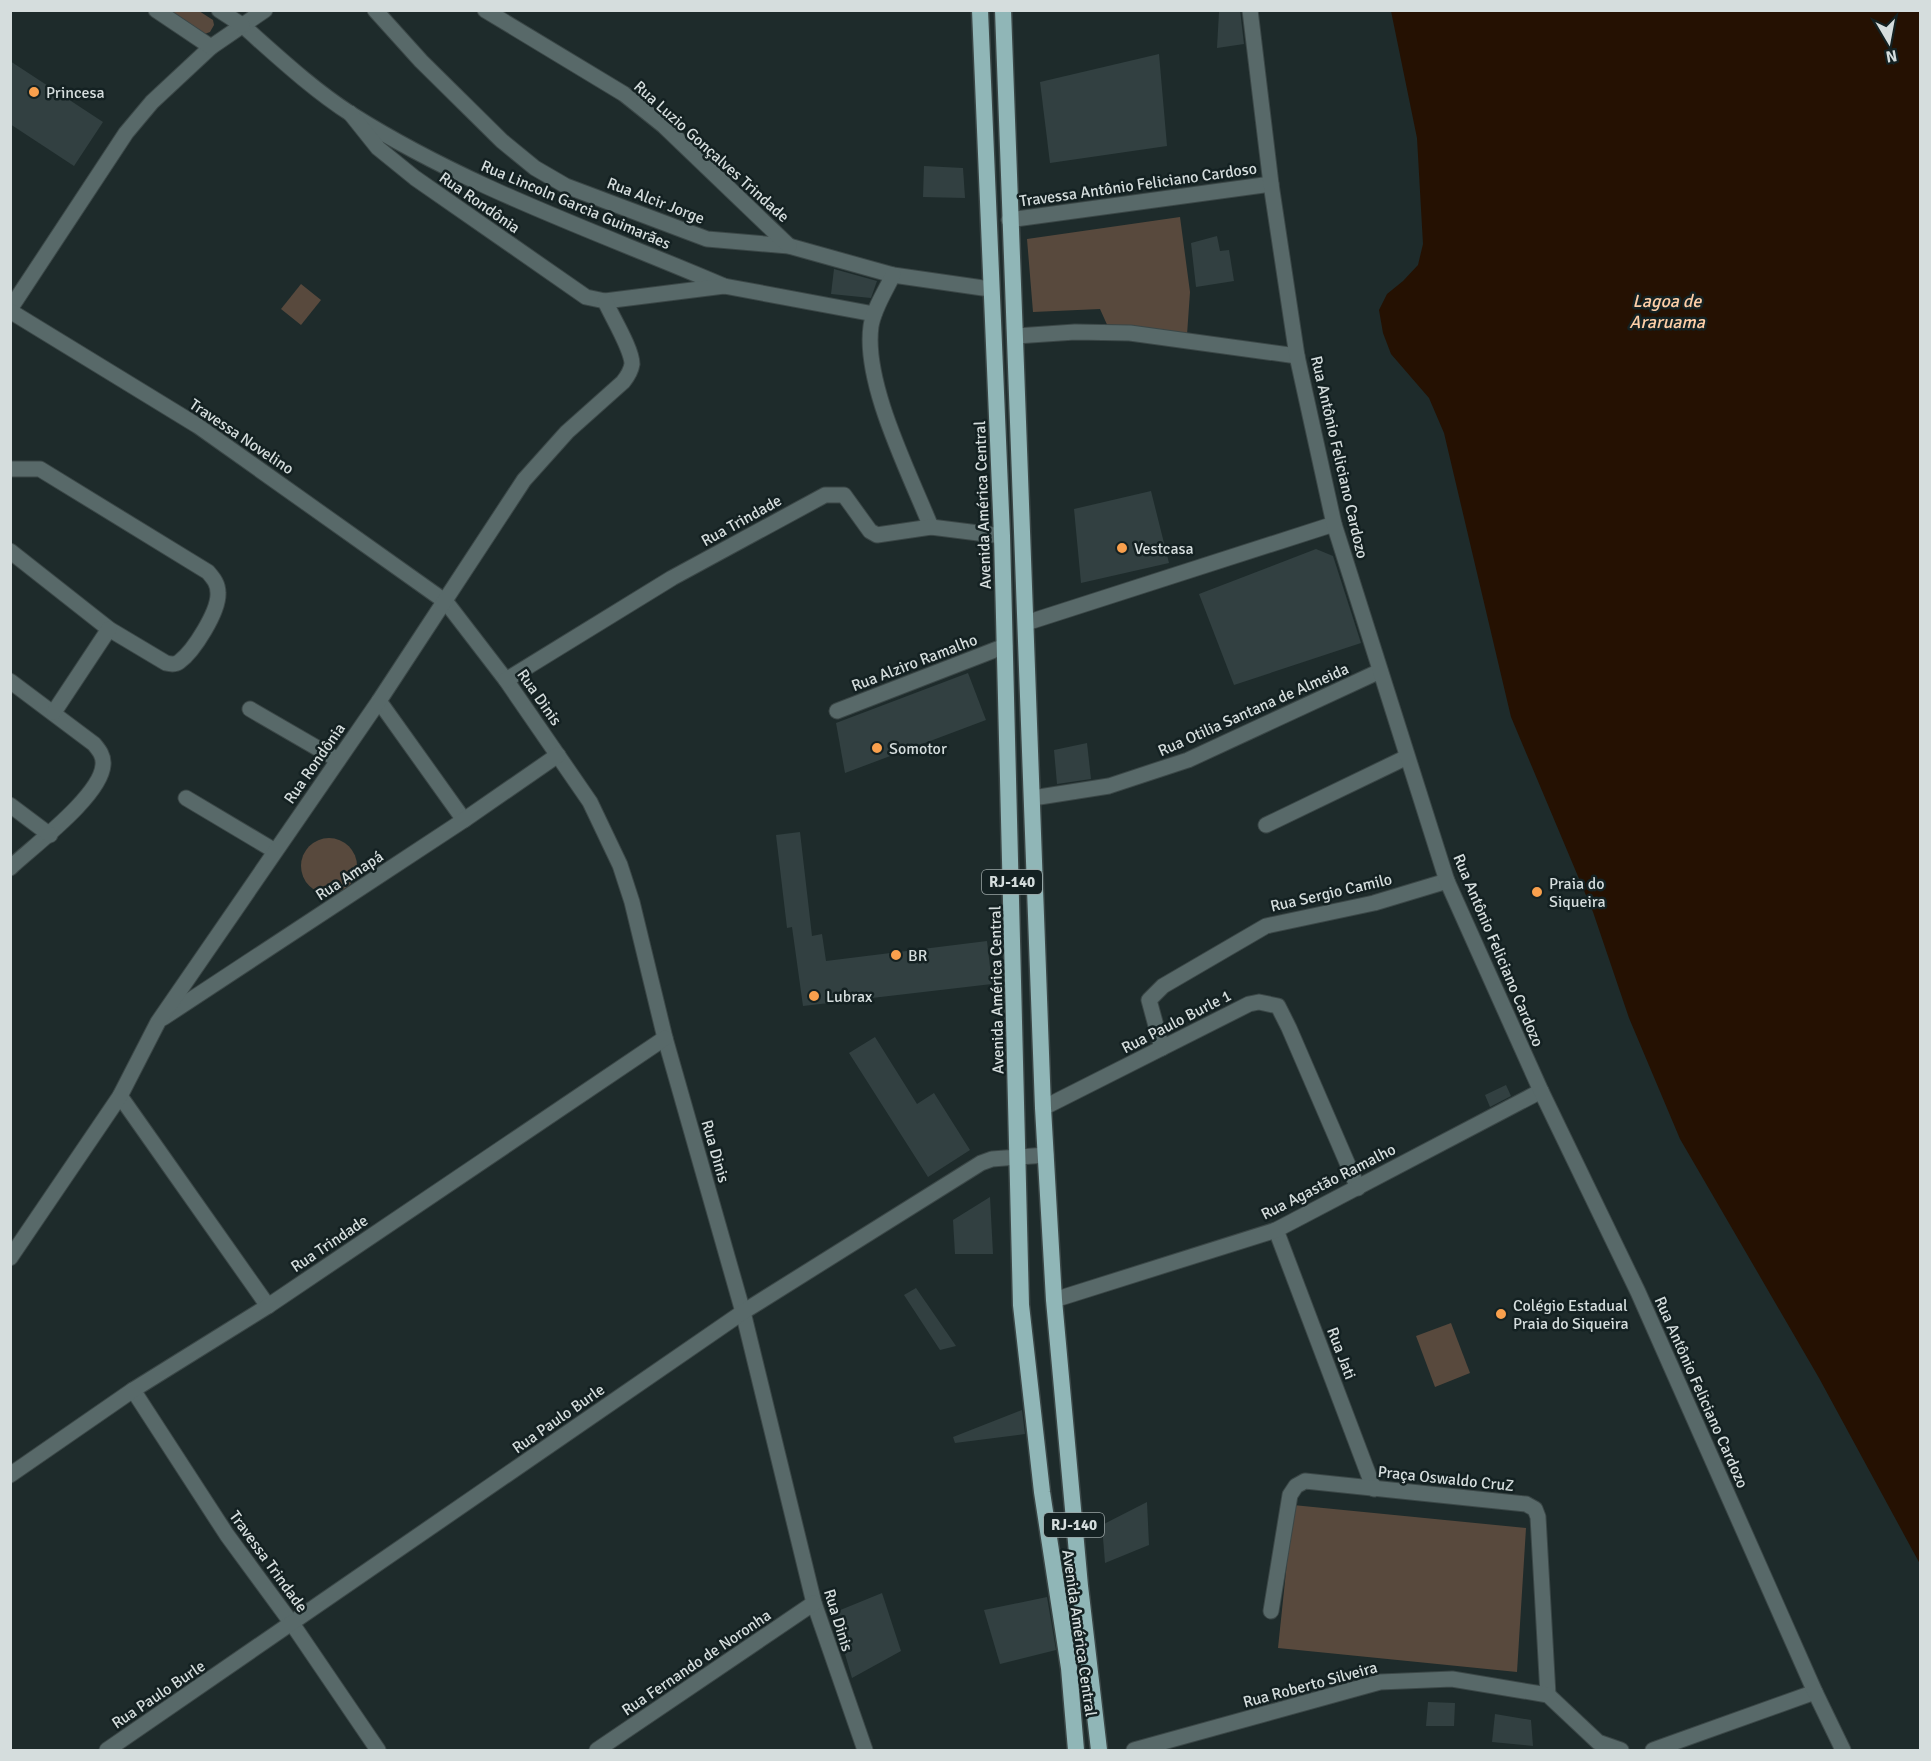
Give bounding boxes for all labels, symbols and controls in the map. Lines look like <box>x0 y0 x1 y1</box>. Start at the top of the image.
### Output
north arrow <box>1859 12 1919 72</box>
text: N <box>1884 45 1899 67</box>
street label: Rua Luzio Gonçalves Trindade <box>630 77 793 227</box>
place label: Princesa <box>46 83 105 103</box>
marker: Princesa <box>27 85 41 99</box>
street label: Rua Lincoln Garcia Guimarães <box>478 156 673 254</box>
street label: Travessa Antônio Feliciano Cardoso <box>1018 158 1258 212</box>
street label: Rua Rondônia <box>435 168 524 238</box>
street label: Rua Alcir Jorge <box>604 173 707 229</box>
water label: Lagoa de Araruama <box>1629 290 1706 333</box>
street label: Rua Antônio Feliciano Cardozo <box>1306 354 1372 561</box>
street label: Travessa Novelino <box>185 395 297 479</box>
street label: Avenida América Central <box>970 420 996 589</box>
street label: Rua Trindade <box>698 491 785 551</box>
place label: Vestcasa <box>1134 539 1194 559</box>
marker: Vestcasa <box>1115 541 1129 555</box>
street label: Rua Alziro Ramalho <box>849 630 980 696</box>
street label: Rua Otilia Santana de Almeida <box>1155 659 1352 761</box>
street label: Rua Dinis <box>513 665 566 730</box>
street label: Rua Rondônia <box>280 719 350 808</box>
place label: Somotor <box>889 739 947 759</box>
marker: Somotor <box>870 741 884 755</box>
street label: Rua Amapá <box>312 847 387 905</box>
street label: Rua Antônio Feliciano Cardozo <box>1448 851 1548 1050</box>
street label: Rua Sergio Camilo <box>1268 869 1394 917</box>
road number: RJ-140 <box>982 870 1042 894</box>
place label: Praia do Siqueira <box>1549 874 1606 912</box>
marker: Praia do Siqueira <box>1530 885 1544 899</box>
street label: Avenida América Central <box>986 905 1008 1074</box>
place label: BR <box>908 946 928 966</box>
marker: BR <box>889 948 903 962</box>
street label: Rua Paulo Burle 1 <box>1118 986 1235 1058</box>
place label: Lubrax <box>826 987 873 1007</box>
marker: Lubrax <box>807 989 821 1003</box>
street label: Rua Dinis <box>697 1118 734 1185</box>
street label: Rua Agastão Ramalho <box>1258 1139 1399 1225</box>
street label: Rua Trindade <box>287 1211 372 1277</box>
street label: Rua Antônio Feliciano Cardozo <box>1650 1294 1752 1491</box>
place label: Colégio Estadual Praia do Siqueira <box>1513 1296 1629 1334</box>
marker: Colégio Estadual Praia do Siqueira <box>1494 1307 1508 1321</box>
street label: Rua Jati <box>1322 1324 1360 1382</box>
street label: Rua Paulo Burle <box>508 1380 609 1458</box>
street label: Praça Oswaldo CruZ <box>1377 1462 1515 1496</box>
street label: Travessa Trindade <box>225 1507 312 1616</box>
road number: RJ-140 <box>1044 1513 1104 1537</box>
street label: Avenida América Central <box>1057 1548 1101 1718</box>
street label: Rua Dinis <box>819 1587 857 1654</box>
street label: Rua Fernando de Noronha <box>618 1605 775 1720</box>
street label: Rua Paulo Burle <box>108 1656 209 1733</box>
street label: Rua Roberto Silveira <box>1241 1657 1380 1713</box>

